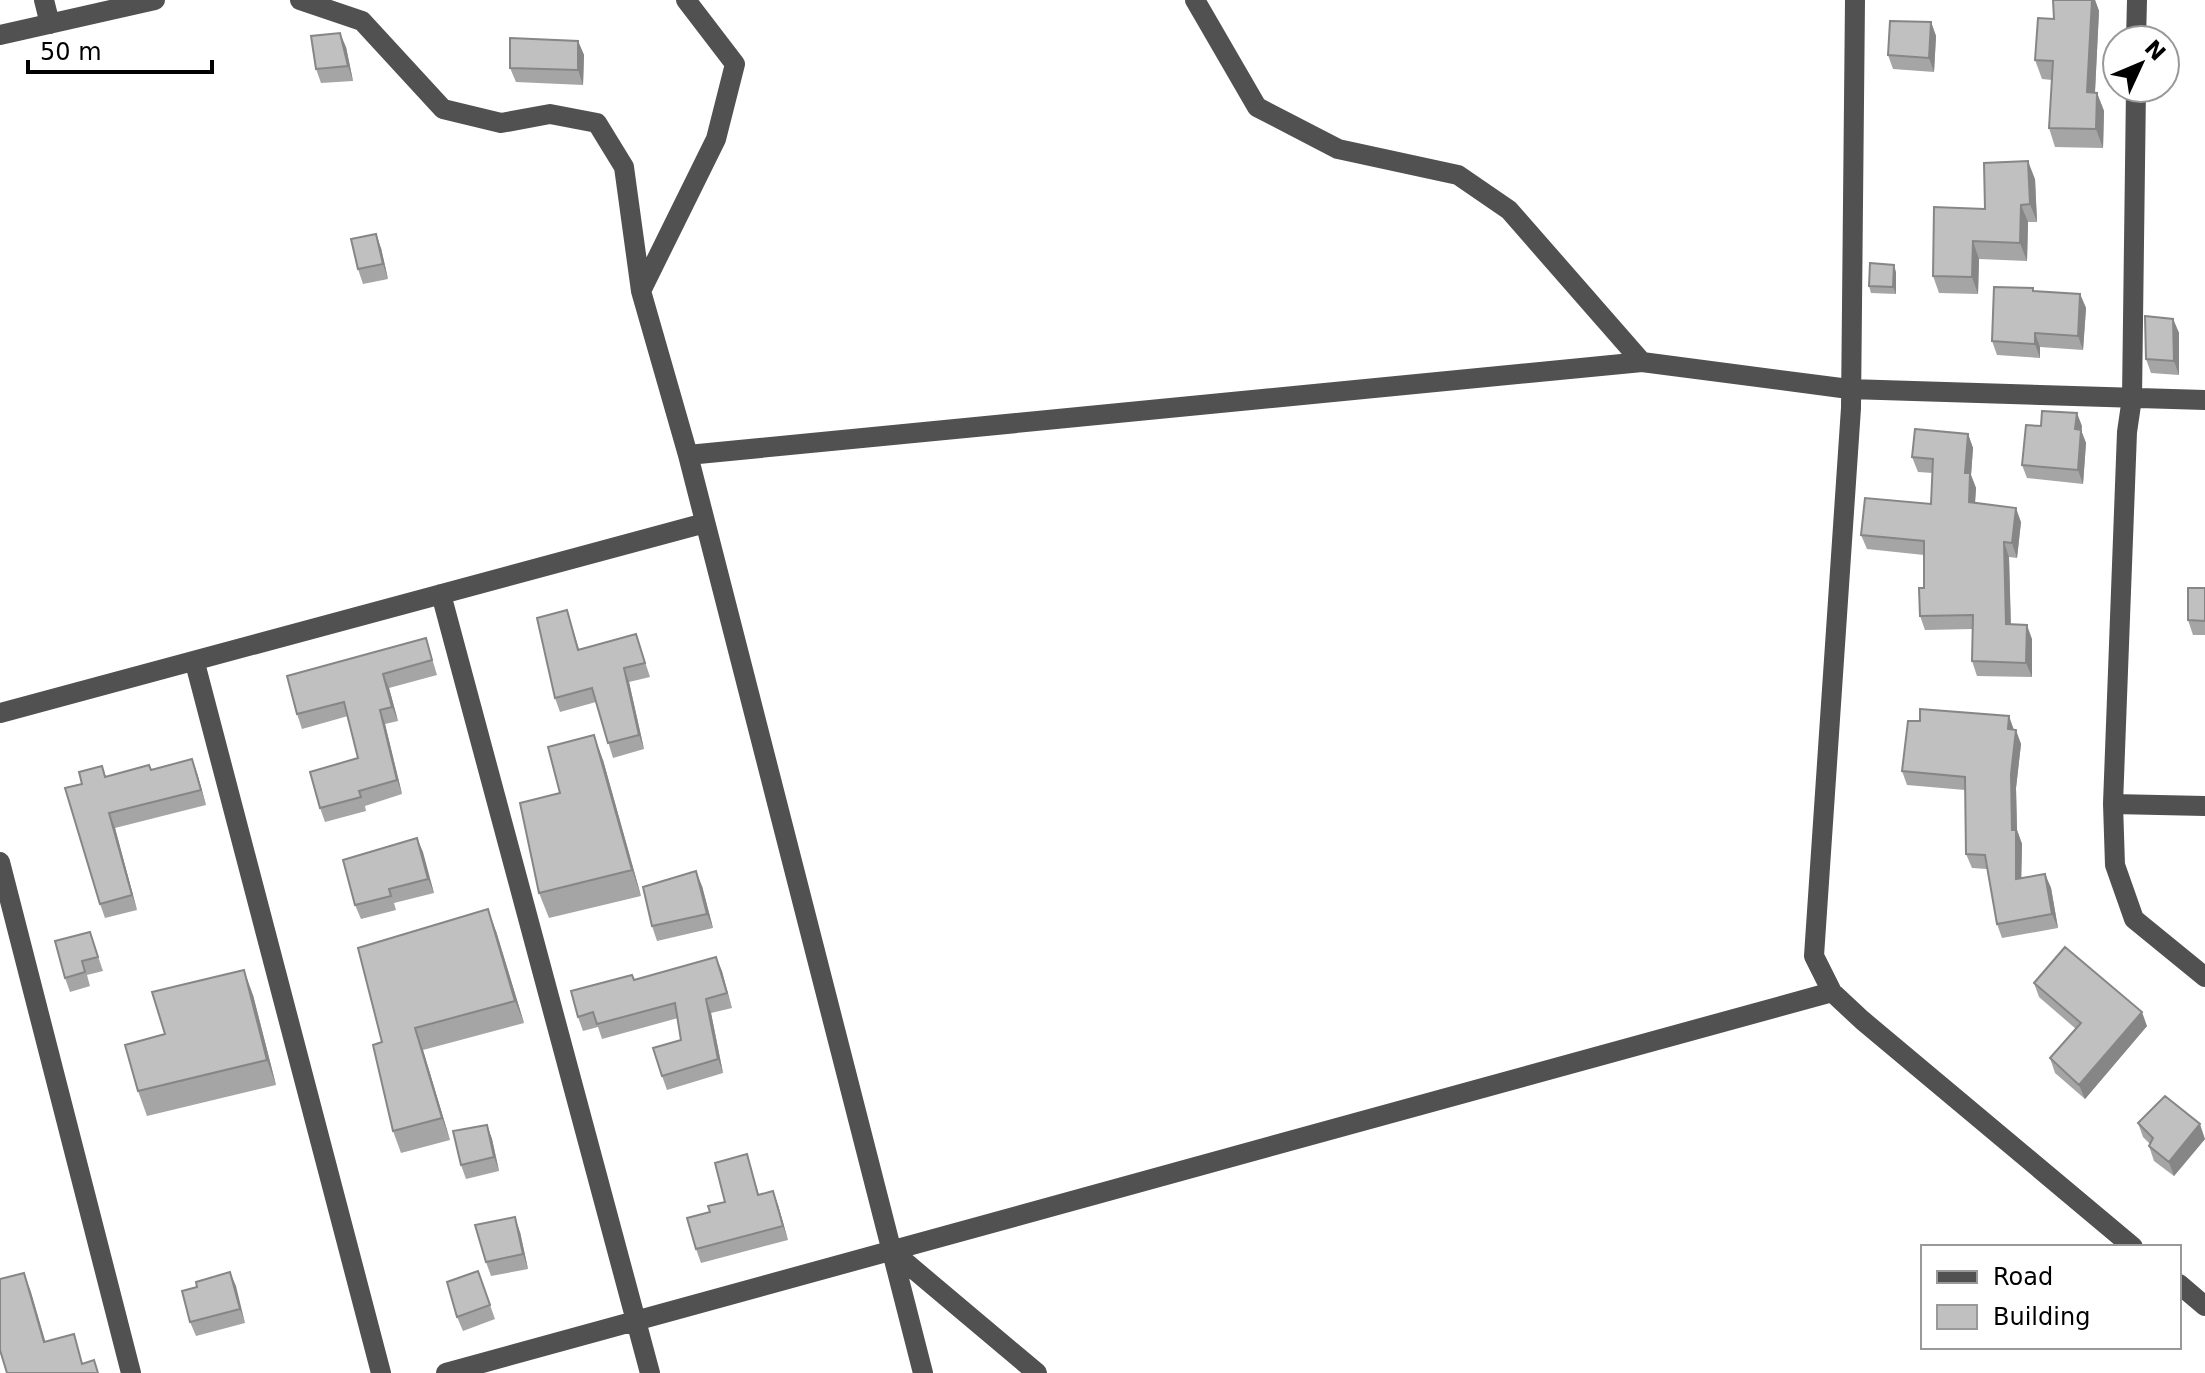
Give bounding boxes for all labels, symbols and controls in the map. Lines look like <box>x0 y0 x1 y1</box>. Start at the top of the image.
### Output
scale bar <box>28 24 212 74</box>
north arrow <box>2101 24 2181 104</box>
text: N <box>2140 35 2170 66</box>
text: 50 m <box>40 38 102 66</box>
legend <box>1921 1245 2181 1349</box>
text: Road <box>1993 1263 2053 1291</box>
text: Building <box>1993 1303 2090 1331</box>

